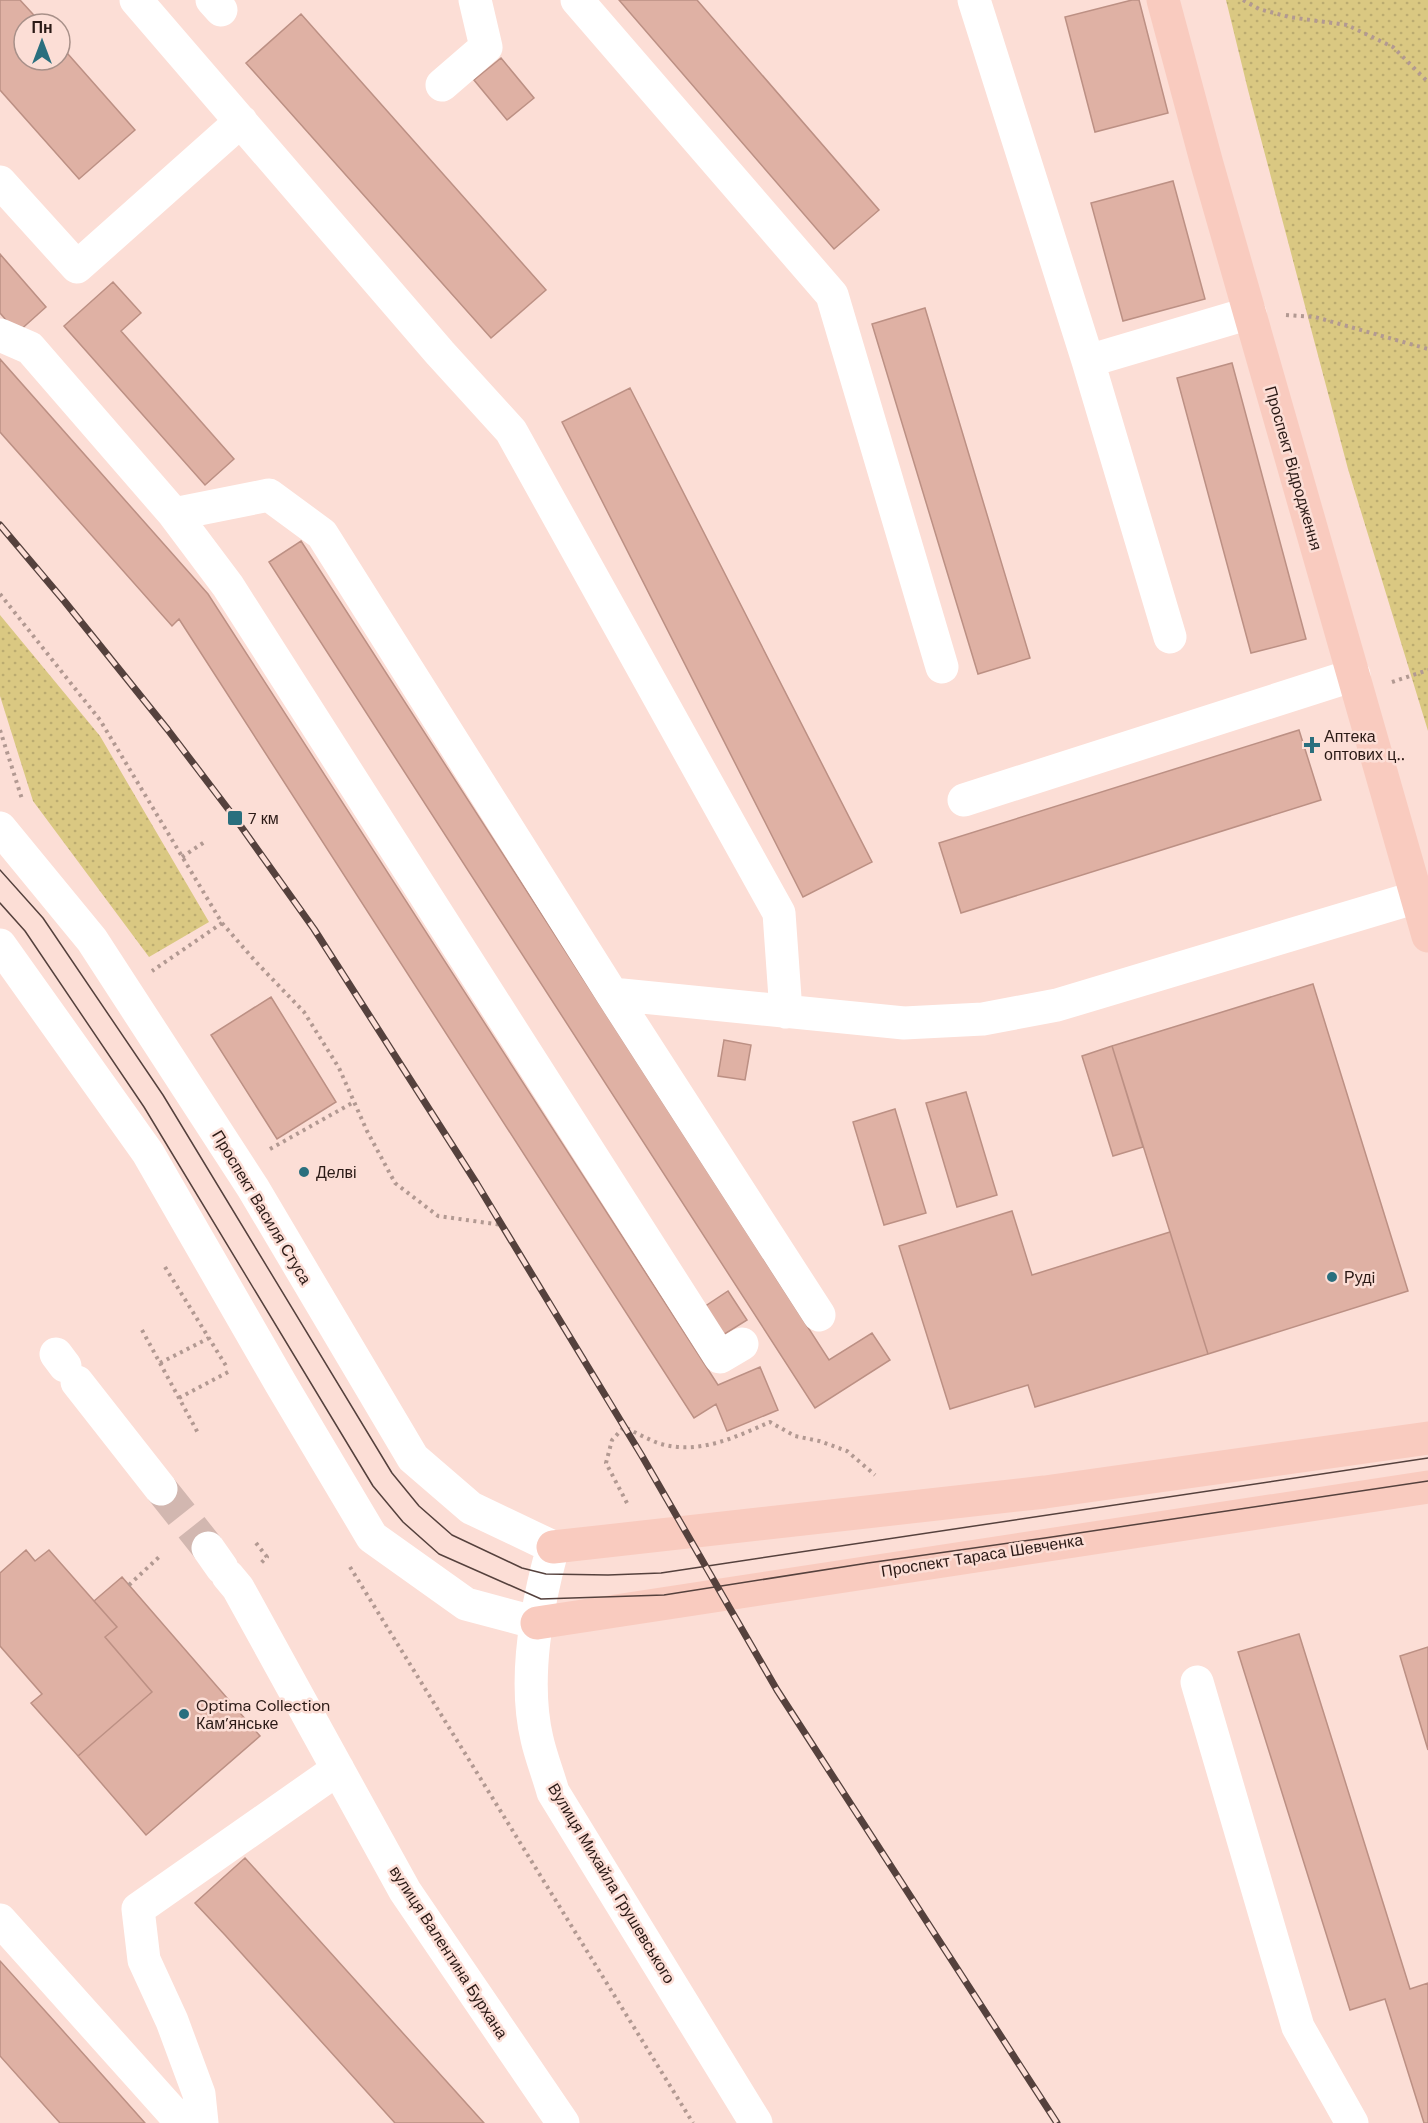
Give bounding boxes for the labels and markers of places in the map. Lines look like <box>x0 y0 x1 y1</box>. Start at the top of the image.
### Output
place label: Аптека оптових ц‥ <box>1324 726 1405 765</box>
marker: Аптека оптових ц‥ <box>1305 738 1319 752</box>
place label: 7 км <box>248 808 279 829</box>
marker: 7 км <box>226 809 244 827</box>
place label: Делві <box>316 1162 357 1183</box>
marker: Делві <box>297 1165 311 1179</box>
place label: Рудi <box>1344 1267 1375 1288</box>
marker: Рудi <box>1325 1270 1339 1284</box>
place label: Optima Collection Кам’янське <box>196 1695 330 1734</box>
marker: Optima Collection Кам’янське <box>177 1707 191 1721</box>

